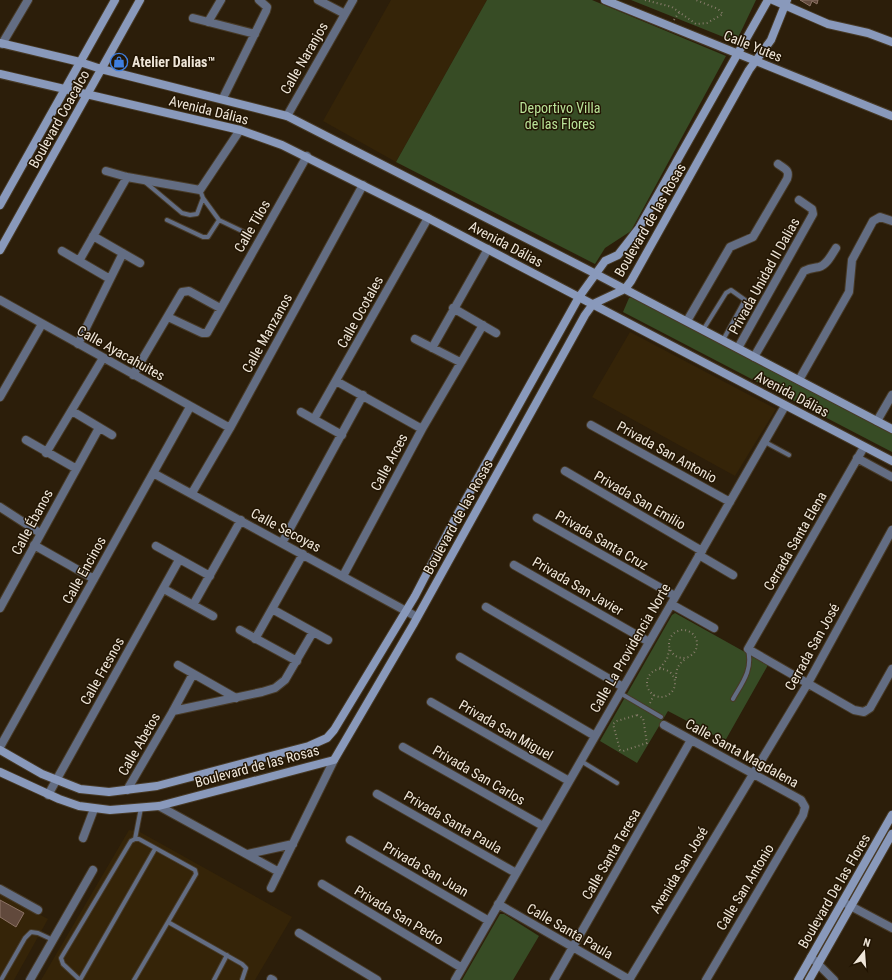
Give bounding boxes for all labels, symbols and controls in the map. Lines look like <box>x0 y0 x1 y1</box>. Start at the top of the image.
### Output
street label: Calle Naranjos <box>277 19 331 97</box>
street label: Calle Yutes <box>721 27 785 65</box>
shop icon: Atelier Dalias™ <box>109 52 129 72</box>
place label: Atelier Dalias™ <box>132 54 215 70</box>
street label: Boulevard Coacalco <box>25 67 93 171</box>
street label: Avenida Dálias <box>168 92 250 128</box>
park label: Deportivo Villa de las Flores <box>520 100 600 132</box>
street label: Boulevard de las Rosas <box>611 160 689 280</box>
street label: Calle Tilos <box>231 197 273 255</box>
street label: Privada Unidad II Dalias <box>725 215 803 337</box>
street label: Avenida Dálias <box>466 218 546 270</box>
street label: Calle Ocotales <box>334 273 386 351</box>
street label: Calle Manzanos <box>239 291 295 375</box>
street label: Calle Ayacahuites <box>74 322 168 384</box>
street label: Avenida Dálias <box>752 368 832 420</box>
street label: Privada San Antonio <box>614 418 720 486</box>
street label: Calle Arces <box>367 431 411 493</box>
street label: Boulevard de las Rosas <box>420 457 496 577</box>
street label: Privada San Emilio <box>591 467 689 533</box>
street label: Calle Ébanos <box>7 486 56 557</box>
street label: Cerrada Santa Elena <box>760 489 830 593</box>
street label: Calle Secoyas <box>248 505 324 555</box>
street label: Privada Santa Cruz <box>553 507 651 573</box>
street label: Calle Encinos <box>59 534 109 606</box>
street label: Privada San Javier <box>530 554 626 618</box>
street label: Calle La Providencia Norte <box>586 580 674 715</box>
street label: Cerrada San José <box>781 600 843 693</box>
street label: Calle Fresnos <box>77 634 127 708</box>
street label: Privada San Miguel <box>456 697 556 763</box>
street label: Calle Abetos <box>115 710 163 778</box>
street label: Calle Santa Magdalena <box>683 715 801 791</box>
street label: Boulevard de las Rosas <box>193 742 321 790</box>
street label: Privada San Carlos <box>430 742 528 808</box>
street label: Privada Santa Paula <box>401 787 505 857</box>
street label: Calle Santa Teresa <box>578 806 644 902</box>
street label: Avenida San José <box>647 824 711 916</box>
street label: Boulevard De las Flores <box>795 831 873 951</box>
street label: Privada San Juan <box>381 838 471 900</box>
street label: Calle San Antonio <box>713 841 777 933</box>
street label: Privada San Pedro <box>352 882 446 948</box>
street label: Calle Santa Paula <box>524 900 616 962</box>
north arrow <box>844 932 884 972</box>
text: N <box>862 936 872 950</box>

